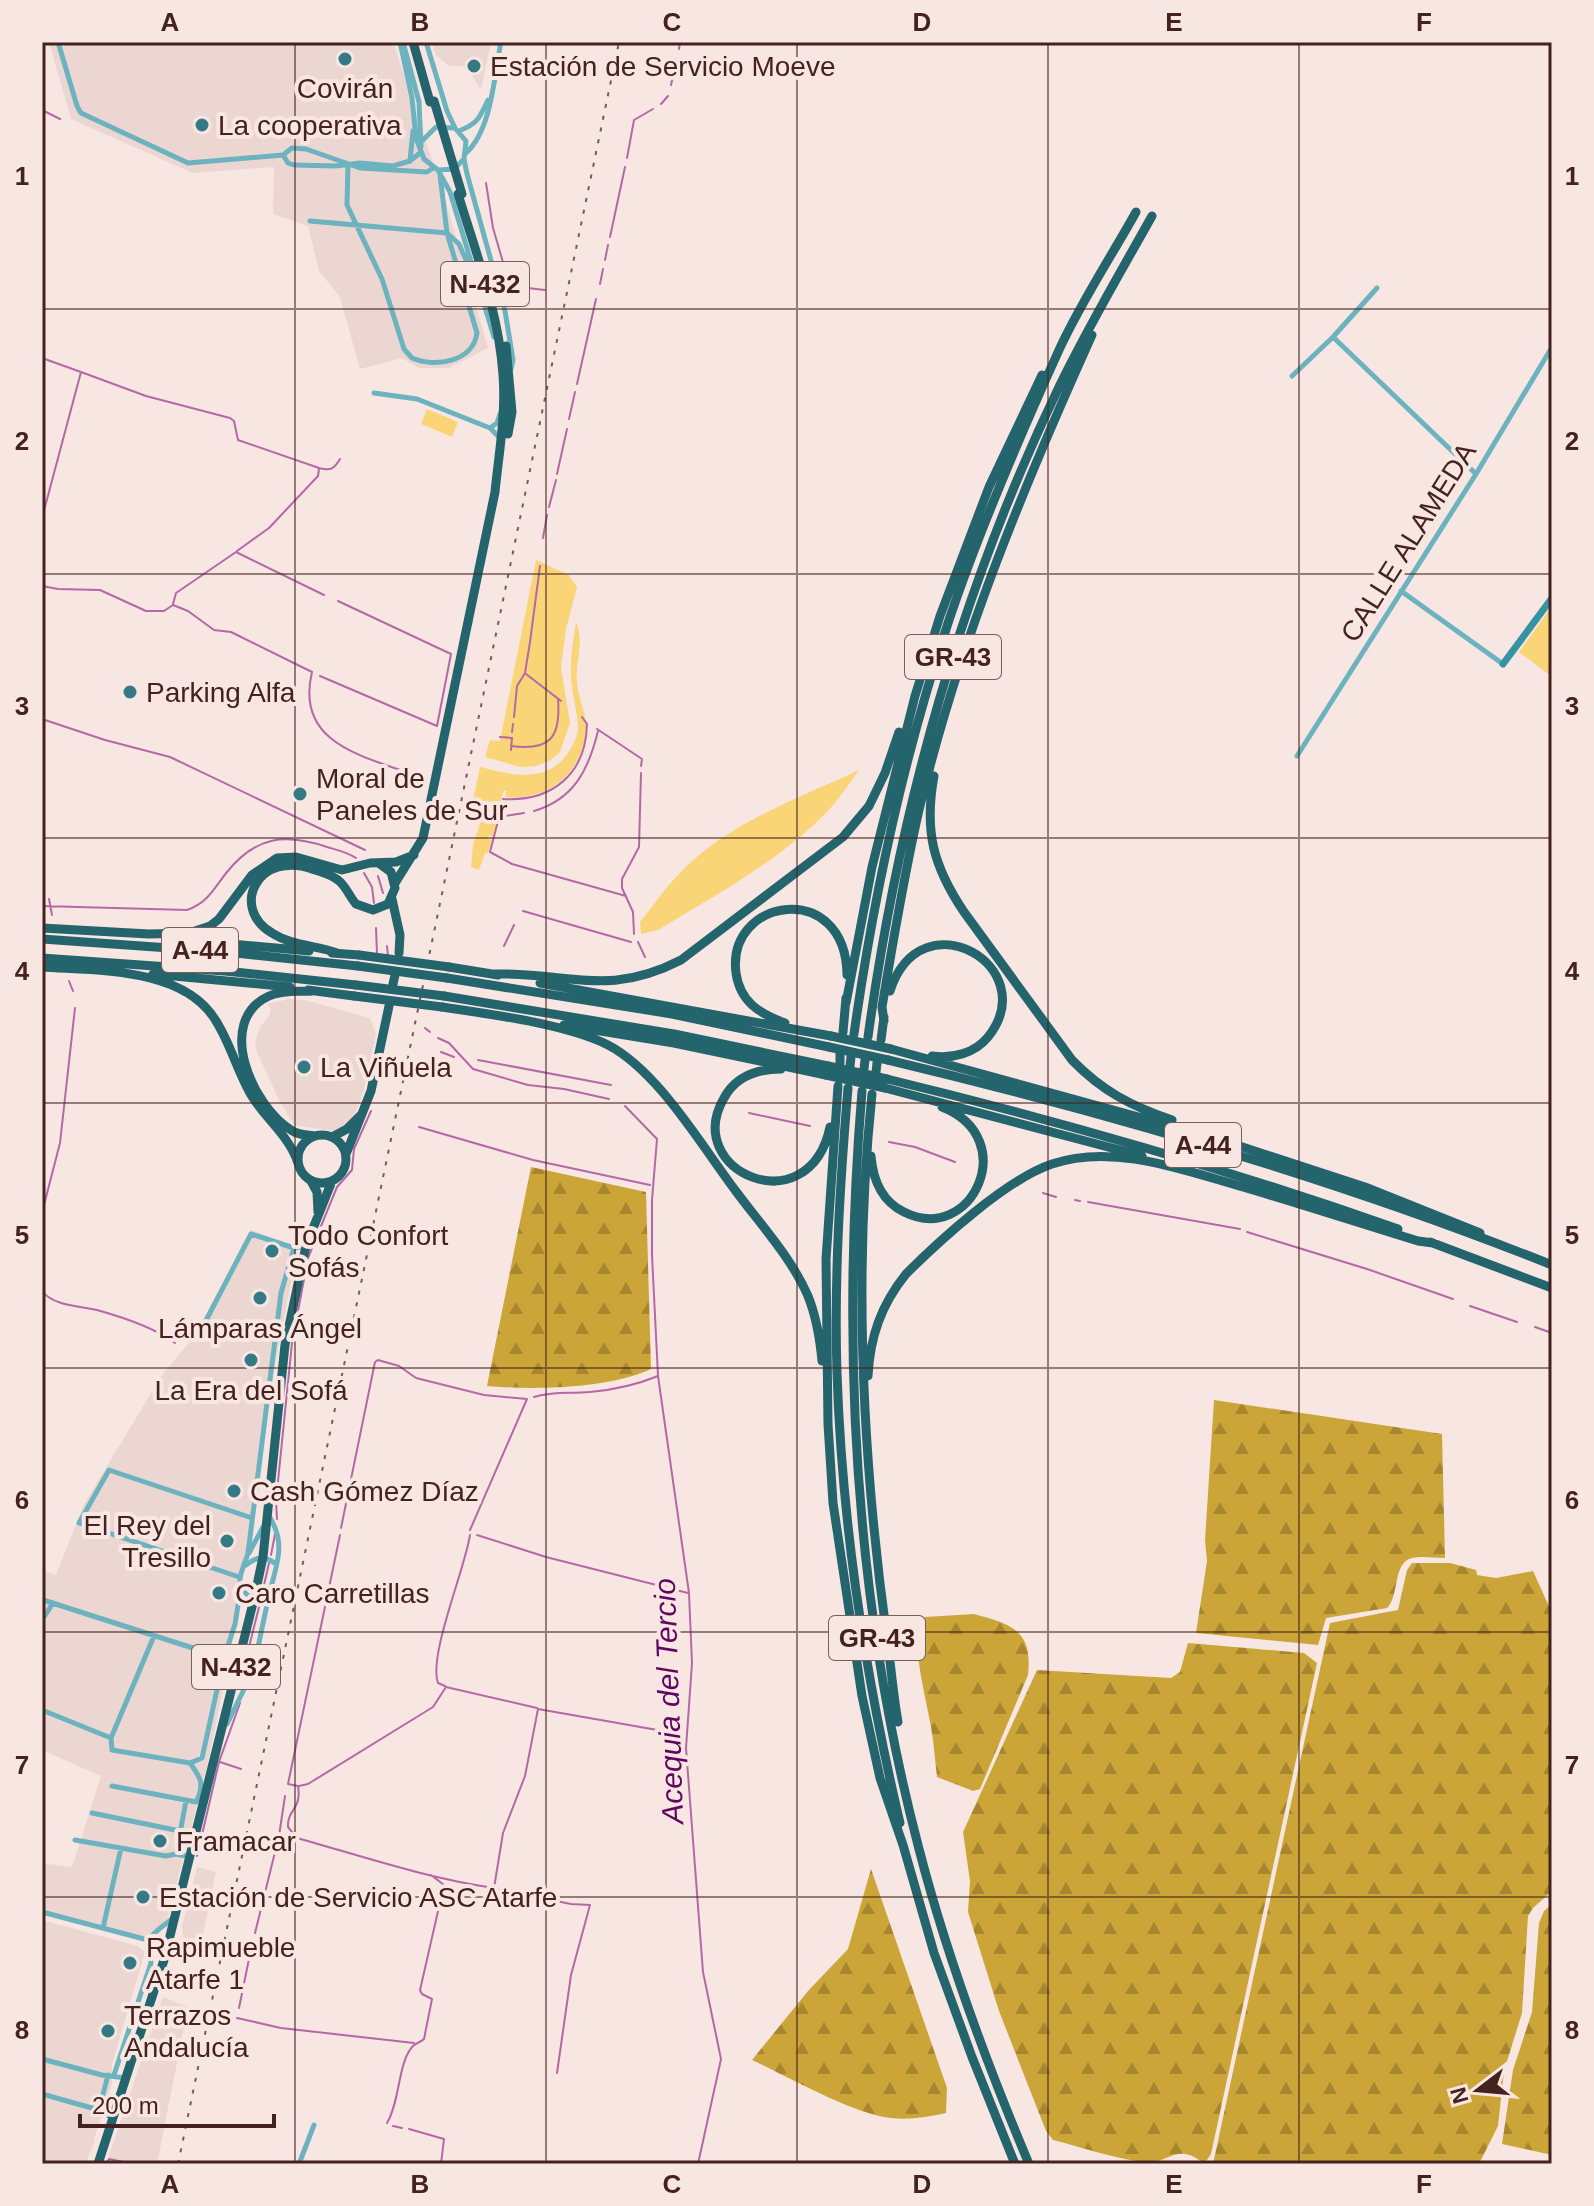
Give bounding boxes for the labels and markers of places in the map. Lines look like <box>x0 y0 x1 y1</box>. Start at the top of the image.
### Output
marker: Covirán <box>336 50 354 68</box>
place label: Estación de Servicio Moeve <box>490 51 836 82</box>
marker: Estación de Servicio Moeve <box>465 57 483 75</box>
place label: Covirán <box>297 73 393 104</box>
place label: La cooperativa <box>218 110 402 141</box>
marker: La cooperativa <box>193 116 211 134</box>
place label: Parking Alfa <box>146 677 296 708</box>
marker: Parking Alfa <box>121 683 139 701</box>
place label: Moral de Paneles de Sur <box>316 763 507 826</box>
marker: Moral de Paneles de Sur <box>291 785 309 803</box>
place label: La Viñuela <box>320 1052 452 1083</box>
marker: La Viñuela <box>295 1058 313 1076</box>
place label: Todo Confort Sofás <box>288 1220 449 1283</box>
marker: Todo Confort Sofás <box>263 1242 281 1260</box>
marker: Lámparas Ángel <box>251 1289 269 1307</box>
place label: Lámparas Ángel <box>158 1313 362 1344</box>
marker: La Era del Sofá <box>242 1351 260 1369</box>
place label: La Era del Sofá <box>154 1375 348 1406</box>
place label: Cash Gómez Díaz <box>250 1476 479 1507</box>
marker: Cash Gómez Díaz <box>225 1482 243 1500</box>
place label: El Rey del Tresillo <box>83 1510 211 1573</box>
marker: El Rey del Tresillo <box>218 1532 236 1550</box>
place label: Caro Carretillas <box>235 1578 430 1609</box>
marker: Caro Carretillas <box>210 1584 228 1602</box>
place label: Framacar <box>176 1826 296 1857</box>
marker: Framacar <box>151 1832 169 1850</box>
place label: Estación de Servicio ASC Atarfe <box>159 1882 557 1913</box>
marker: Estación de Servicio ASC Atarfe <box>134 1888 152 1906</box>
place label: Rapimueble Atarfe 1 <box>146 1932 295 1995</box>
marker: Rapimueble Atarfe 1 <box>121 1954 139 1972</box>
place label: Terrazos Andalucía <box>124 2000 249 2063</box>
marker: Terrazos Andalucía <box>99 2022 117 2040</box>

